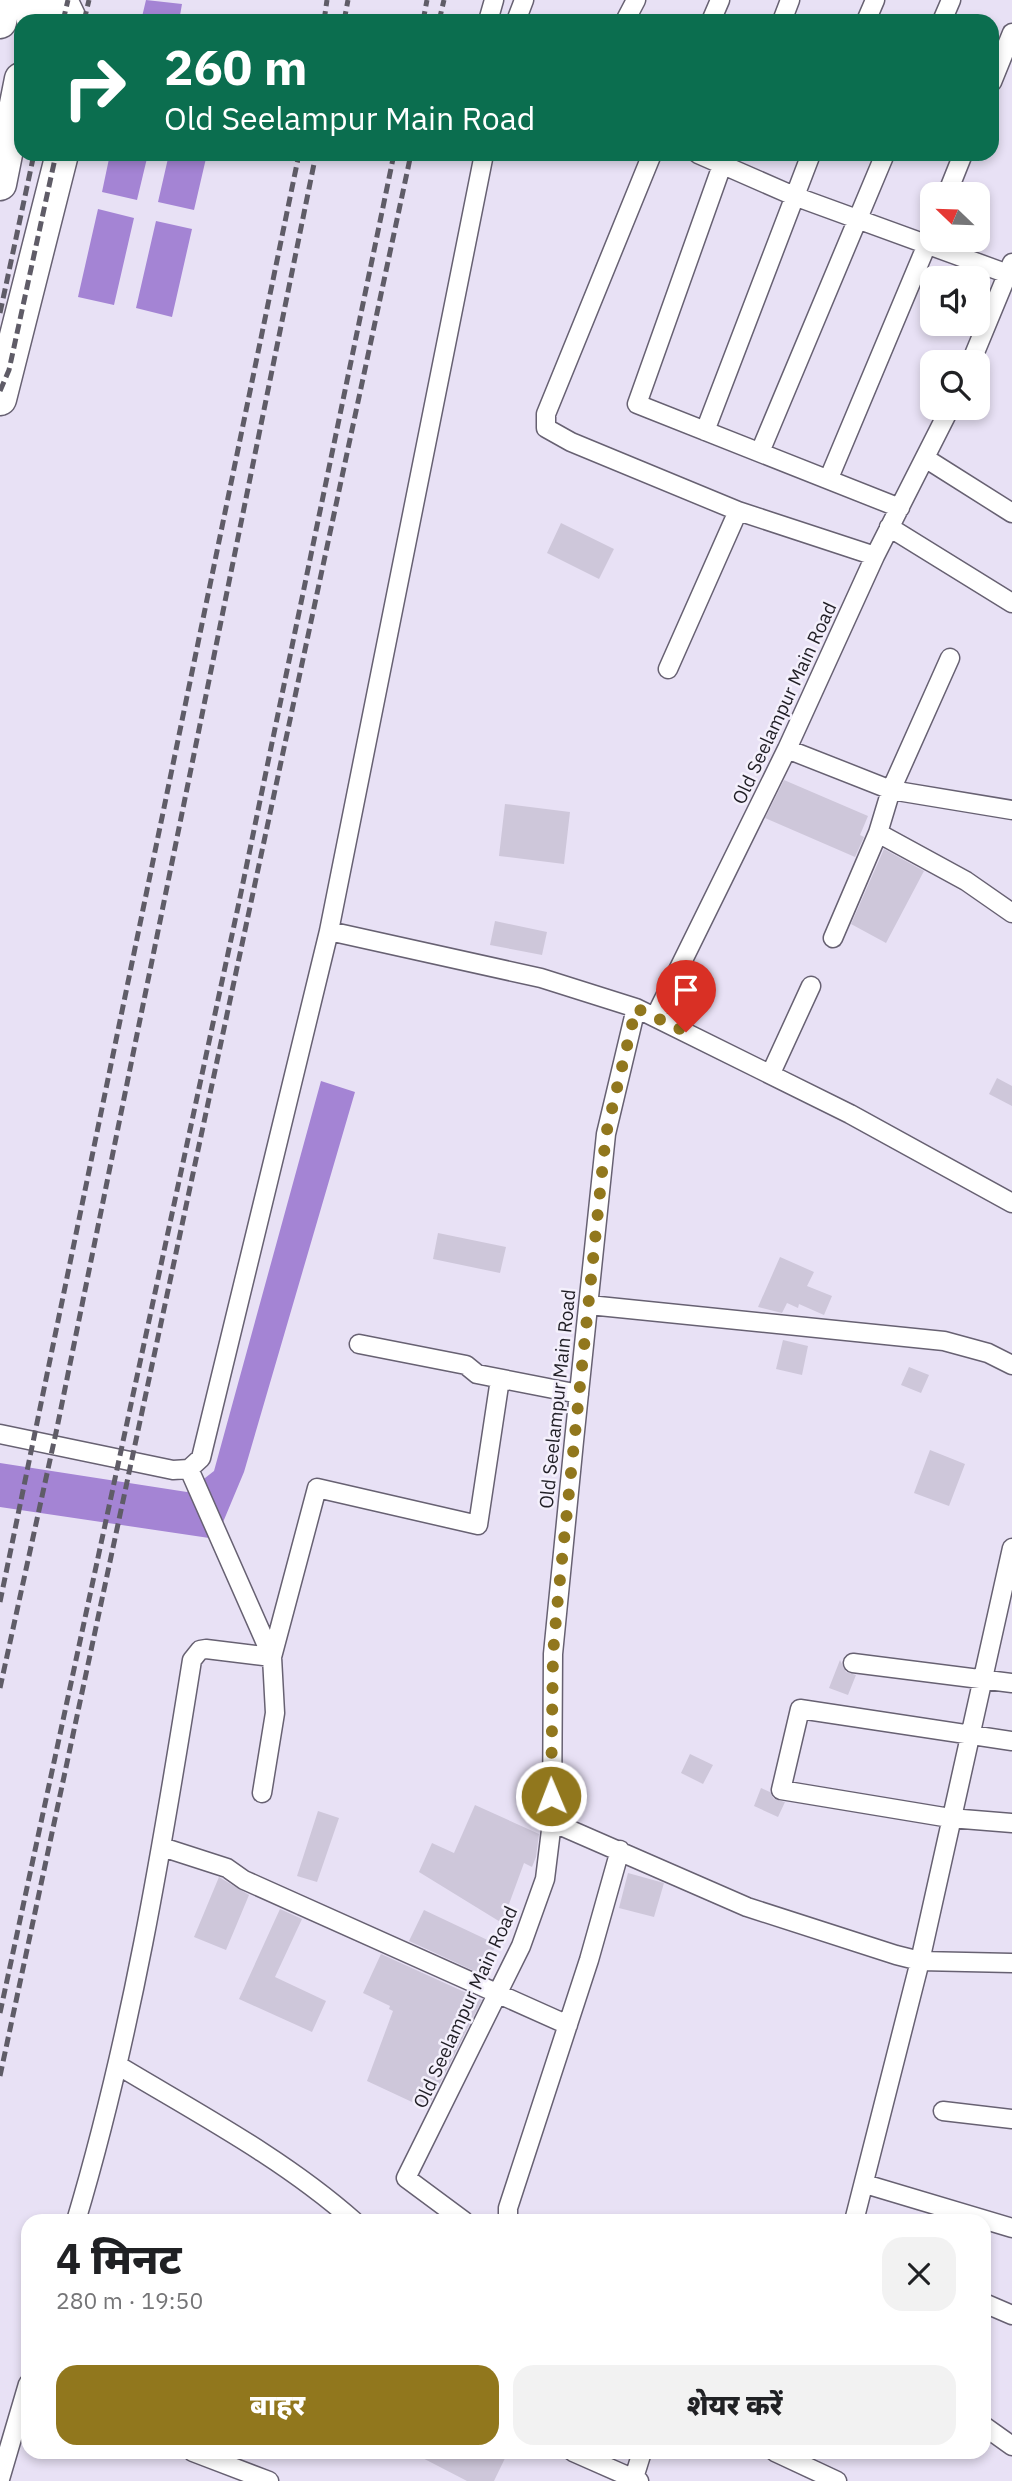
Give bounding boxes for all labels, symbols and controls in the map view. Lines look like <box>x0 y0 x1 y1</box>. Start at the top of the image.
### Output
text: 260 m <box>164 35 308 98</box>
icon: right <box>49 42 140 133</box>
text: Old Seelampur Main Road <box>164 97 535 139</box>
north arrow <box>920 182 990 252</box>
map controls <box>920 182 990 420</box>
button: sound <box>920 266 990 336</box>
button: search <box>920 350 990 420</box>
street label: Old Seelampur Main Road <box>727 598 841 808</box>
pin <box>656 960 716 1032</box>
icon: arrive <box>667 971 705 1009</box>
street label: Old Seelampur Main Road <box>534 1288 580 1510</box>
position arrow <box>514 1759 588 1833</box>
street label: Old Seelampur Main Road <box>408 1902 522 2112</box>
text: 4 मिनट <box>56 2231 182 2286</box>
button: close <box>882 2237 956 2311</box>
text: 280 m · 19:50 <box>56 2285 203 2315</box>
button: बाहर <box>56 2365 499 2445</box>
button: शेयर करें <box>513 2365 956 2445</box>

